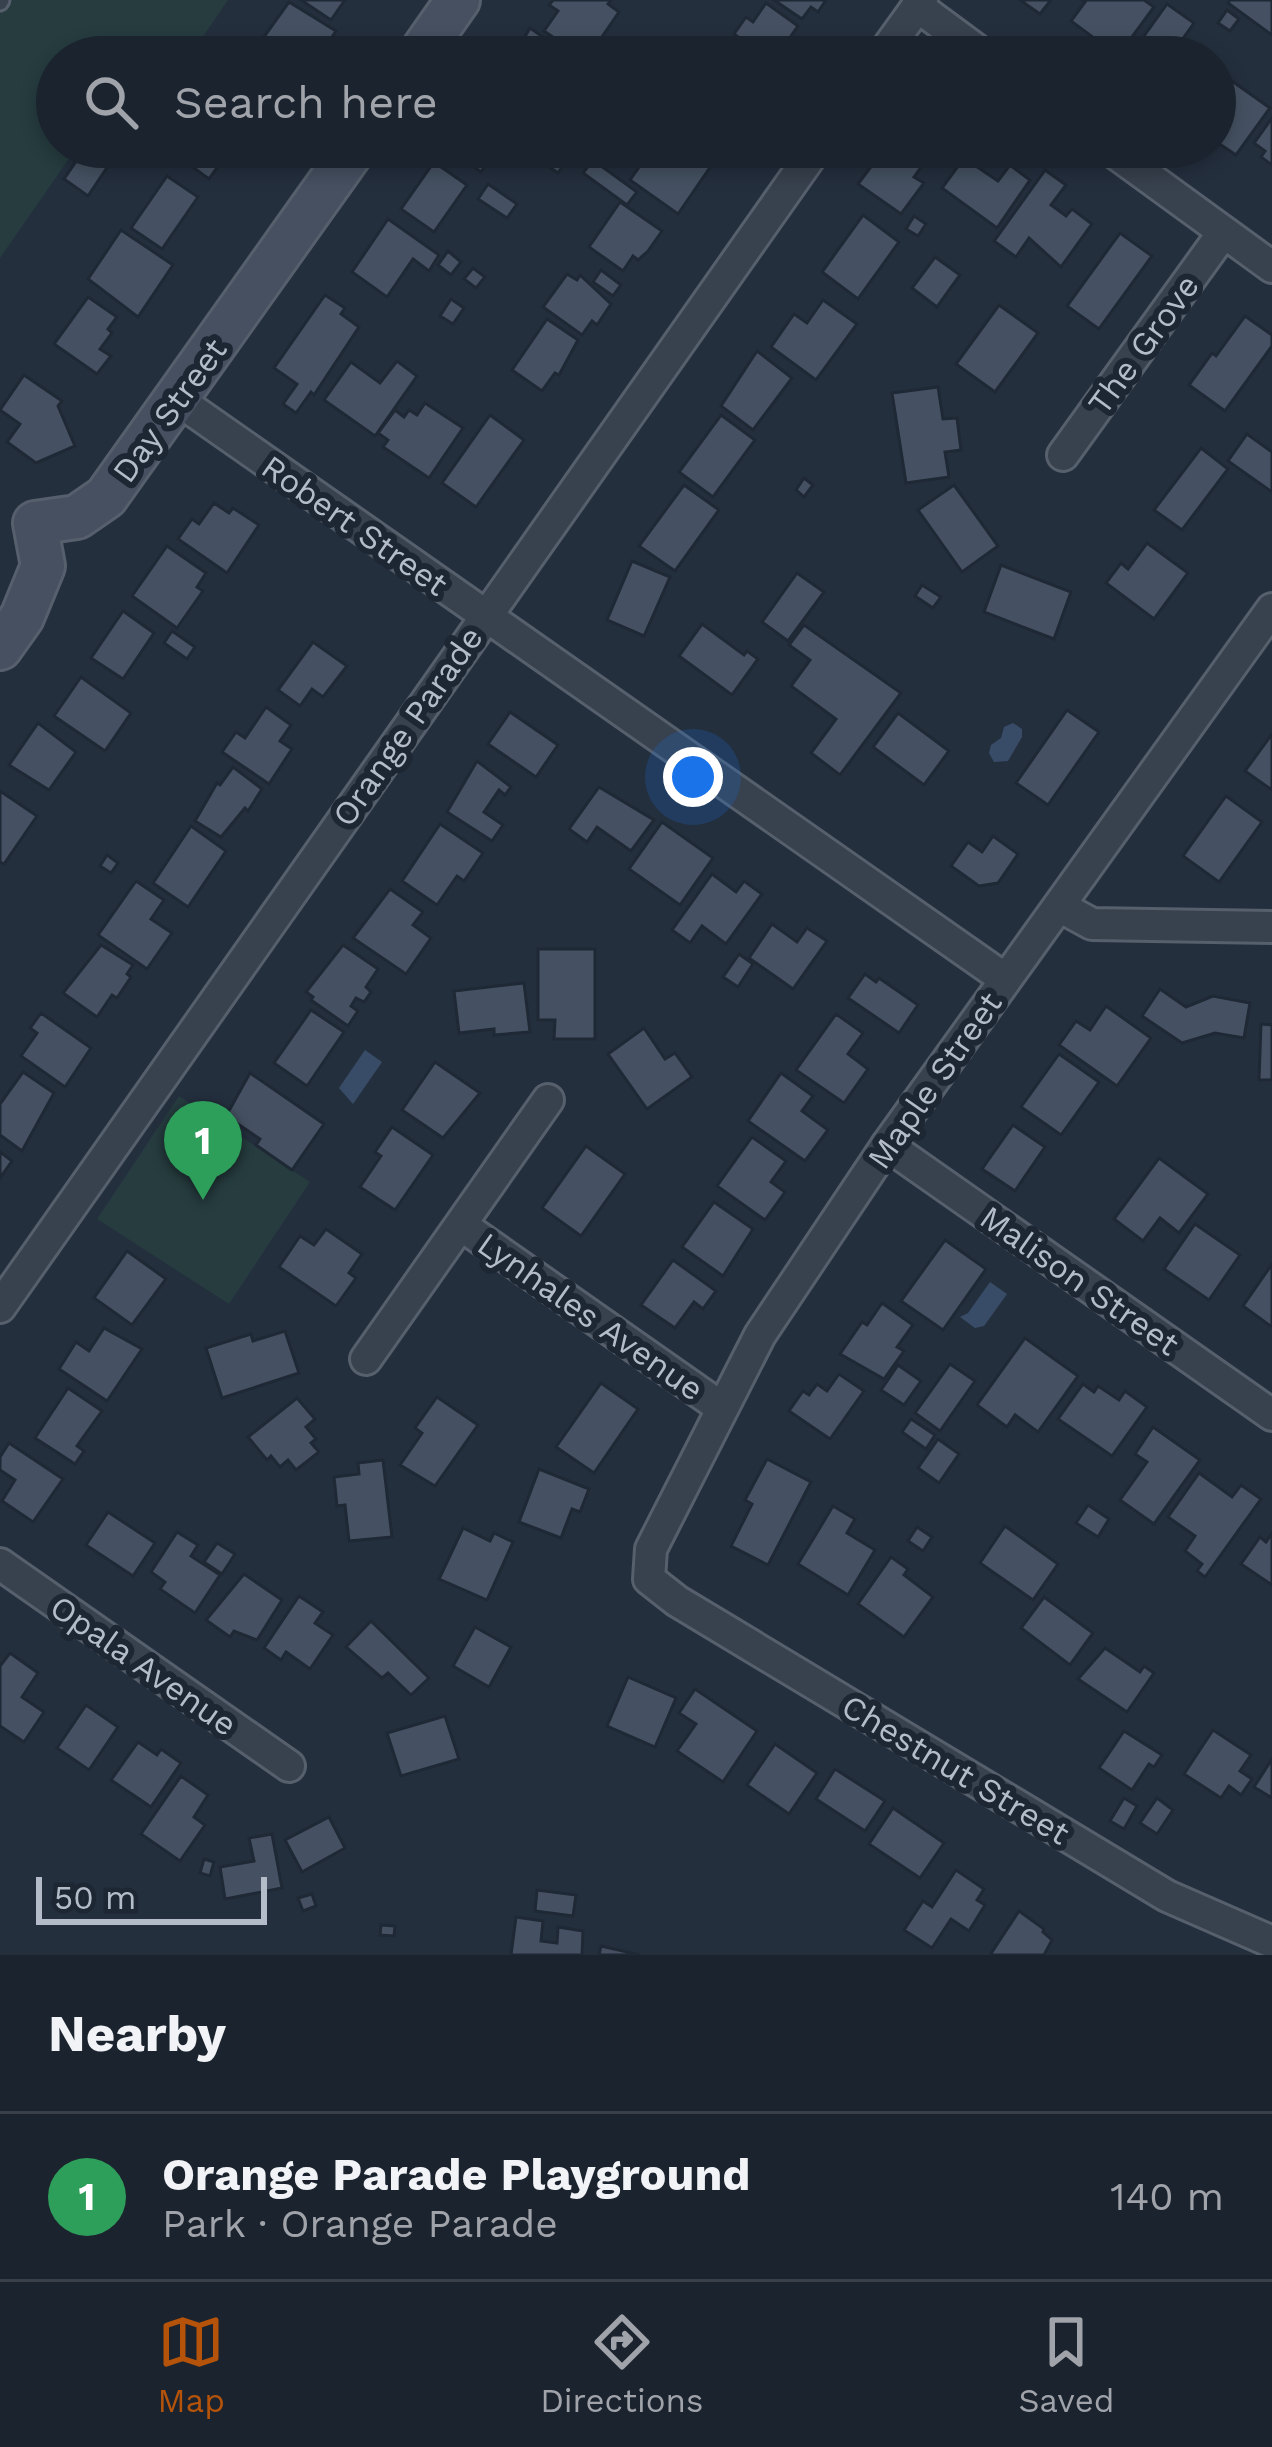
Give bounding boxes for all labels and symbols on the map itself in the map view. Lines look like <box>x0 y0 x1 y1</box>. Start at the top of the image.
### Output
street label: The Grove <box>1080 267 1207 422</box>
street label: Day Street <box>104 331 235 490</box>
street label: Robert Street <box>254 447 455 604</box>
street label: Orange Parade <box>324 619 491 834</box>
your location <box>663 747 723 807</box>
street label: Maple Street <box>859 984 1010 1176</box>
pin: 1 <box>164 1101 242 1200</box>
street label: Malison Street <box>973 1197 1187 1364</box>
street label: Lynhales Avenue <box>470 1224 711 1409</box>
street label: Opala Avenue <box>43 1587 244 1744</box>
street label: Chestnut Street <box>835 1686 1077 1853</box>
scale bar <box>36 1871 267 1924</box>

